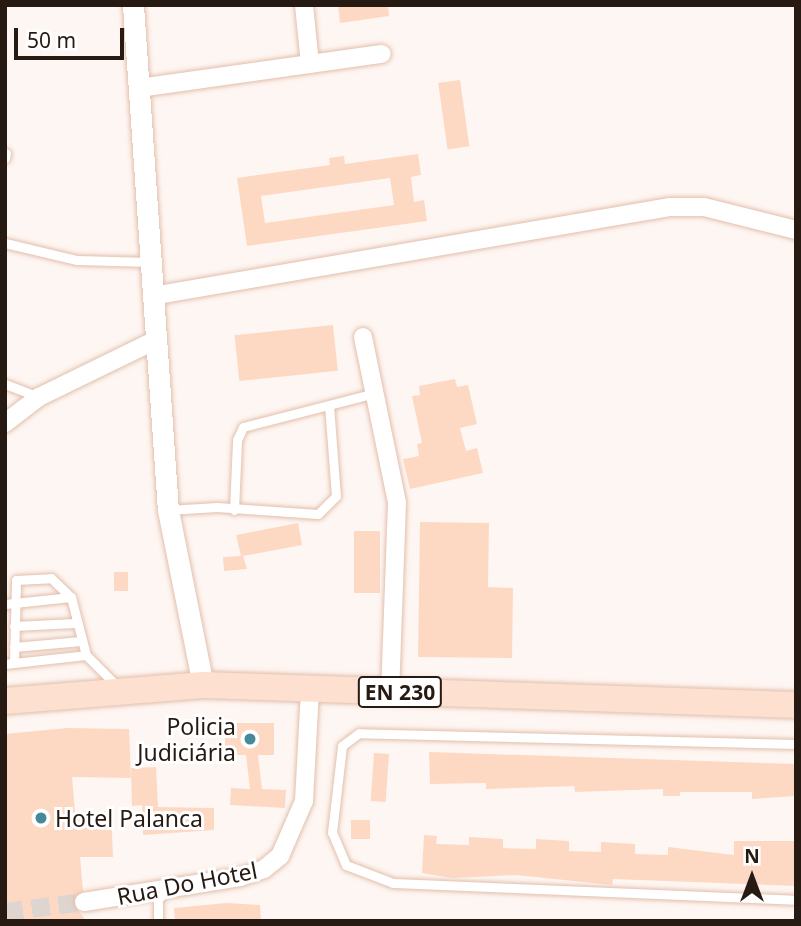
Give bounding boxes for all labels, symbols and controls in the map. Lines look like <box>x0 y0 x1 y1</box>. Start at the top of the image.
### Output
scale bar <box>18 14 128 58</box>
text: 50 m <box>27 26 76 54</box>
road number: EN 230 <box>356 674 444 710</box>
place label: Policia Judiciária <box>137 712 236 766</box>
marker: Policia Judiciária <box>242 731 258 747</box>
place label: Hotel Palanca <box>55 804 203 832</box>
marker: Hotel Palanca <box>33 810 49 826</box>
north arrow <box>717 842 787 912</box>
text: N <box>744 843 760 869</box>
street label: Rua Do Hotel <box>115 856 259 910</box>

